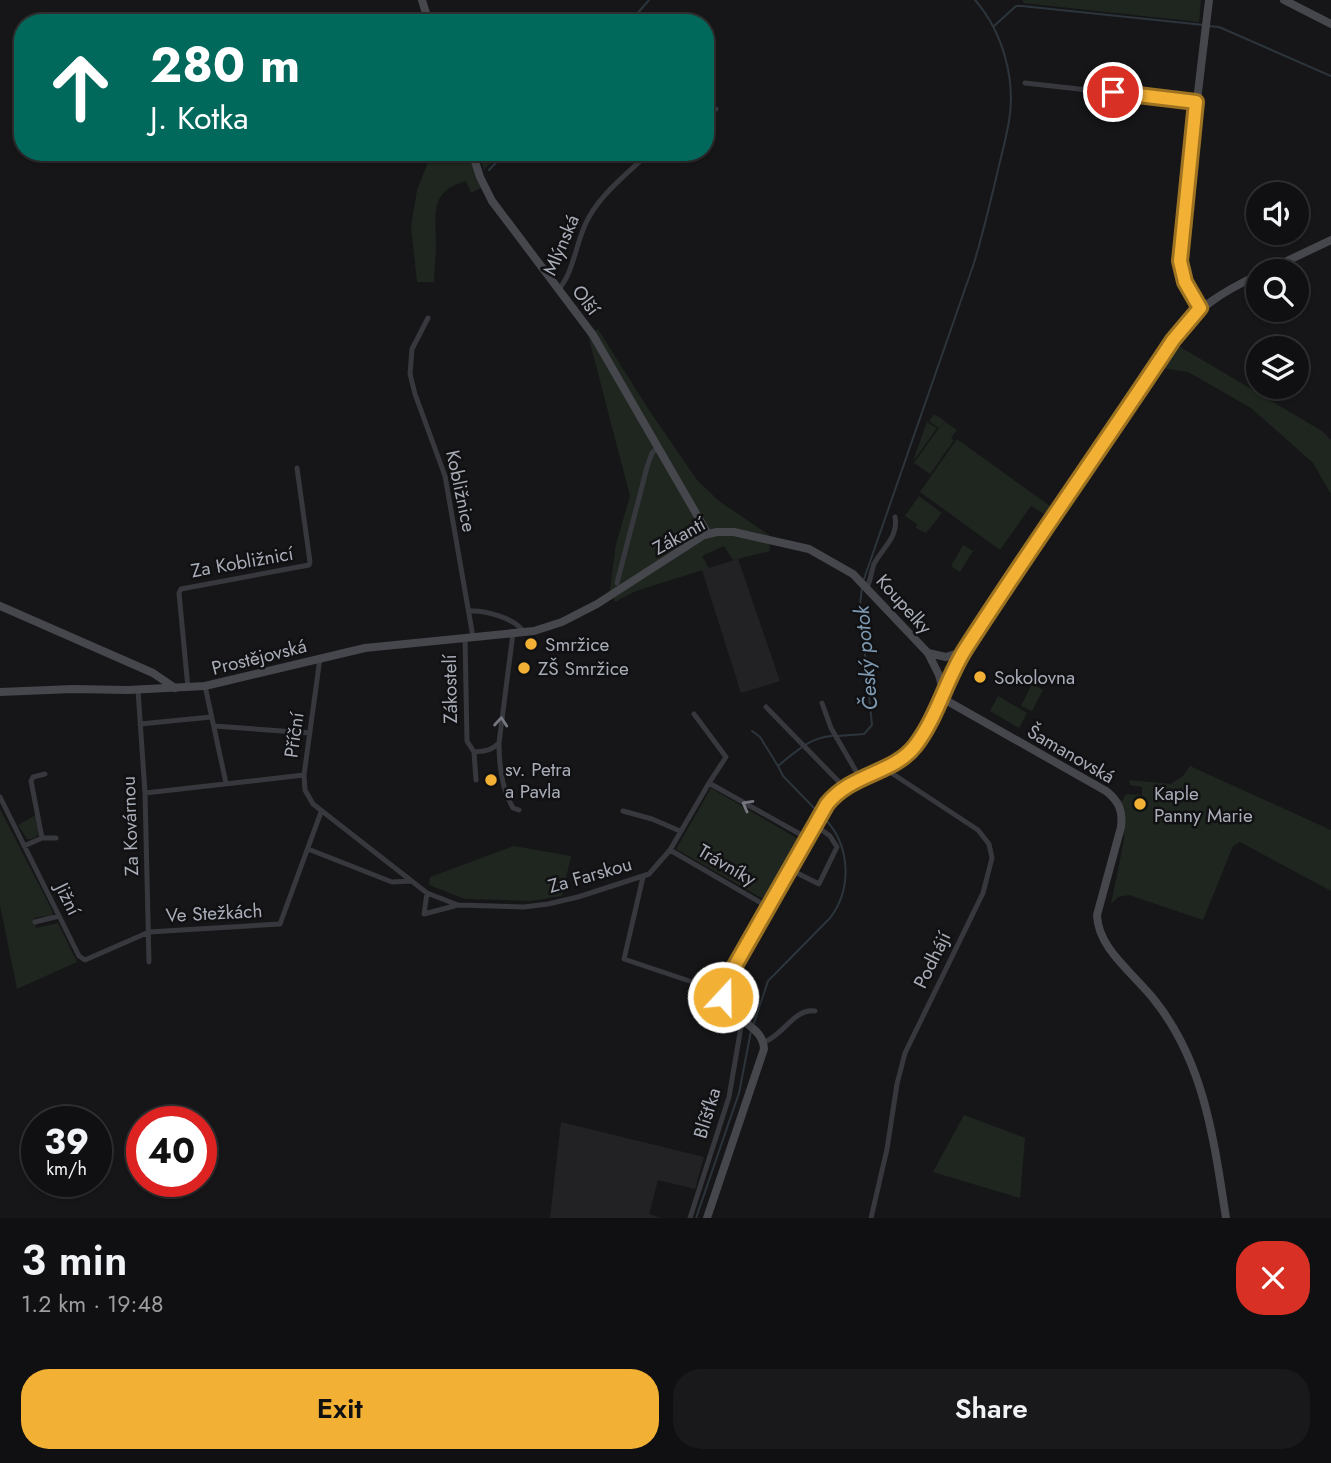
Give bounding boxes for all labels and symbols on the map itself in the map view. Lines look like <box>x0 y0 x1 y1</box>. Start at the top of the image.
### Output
pin <box>1083 62 1143 122</box>
street label: Mlýnská <box>536 211 586 279</box>
street label: Olší <box>566 279 607 322</box>
street label: Kobližnice <box>439 448 483 535</box>
street label: Zákantí <box>648 510 711 562</box>
street label: Za Kobližnicí <box>189 540 296 584</box>
street label: Koupelky <box>870 568 939 640</box>
water label: Český potok <box>846 603 886 712</box>
place label: Smržice <box>545 631 610 658</box>
street label: Prostějovská <box>209 632 309 682</box>
marker: Smržice <box>523 636 539 652</box>
street label: Zákostelí <box>436 653 464 724</box>
place label: ZŠ Smržice <box>538 655 629 682</box>
marker: ZŠ Smržice <box>516 660 532 676</box>
place label: Sokolovna <box>994 664 1075 691</box>
marker: Sokolovna <box>972 669 988 685</box>
street label: Příční <box>277 710 311 759</box>
one-way arrow <box>493 716 508 727</box>
street label: Šamanovská <box>1022 718 1120 790</box>
place label: sv. Petra a Pavla <box>505 756 571 805</box>
marker: sv. Petra a Pavla <box>483 772 499 788</box>
street label: Za Kovárnou <box>115 776 145 876</box>
place label: Kaple Panny Marie <box>1154 780 1253 829</box>
marker: Kaple Panny Marie <box>1132 796 1148 812</box>
one-way arrow <box>742 800 755 813</box>
street label: Trávníky <box>693 838 762 893</box>
street label: Za Farskou <box>545 850 635 900</box>
street label: Jižní <box>47 875 88 921</box>
street label: Ve Stežkách <box>165 897 263 929</box>
street label: Podhájí <box>907 926 958 993</box>
position arrow <box>686 960 760 1034</box>
street label: Blíšťka <box>687 1084 727 1142</box>
speed limit sign: 40 <box>126 1106 217 1197</box>

